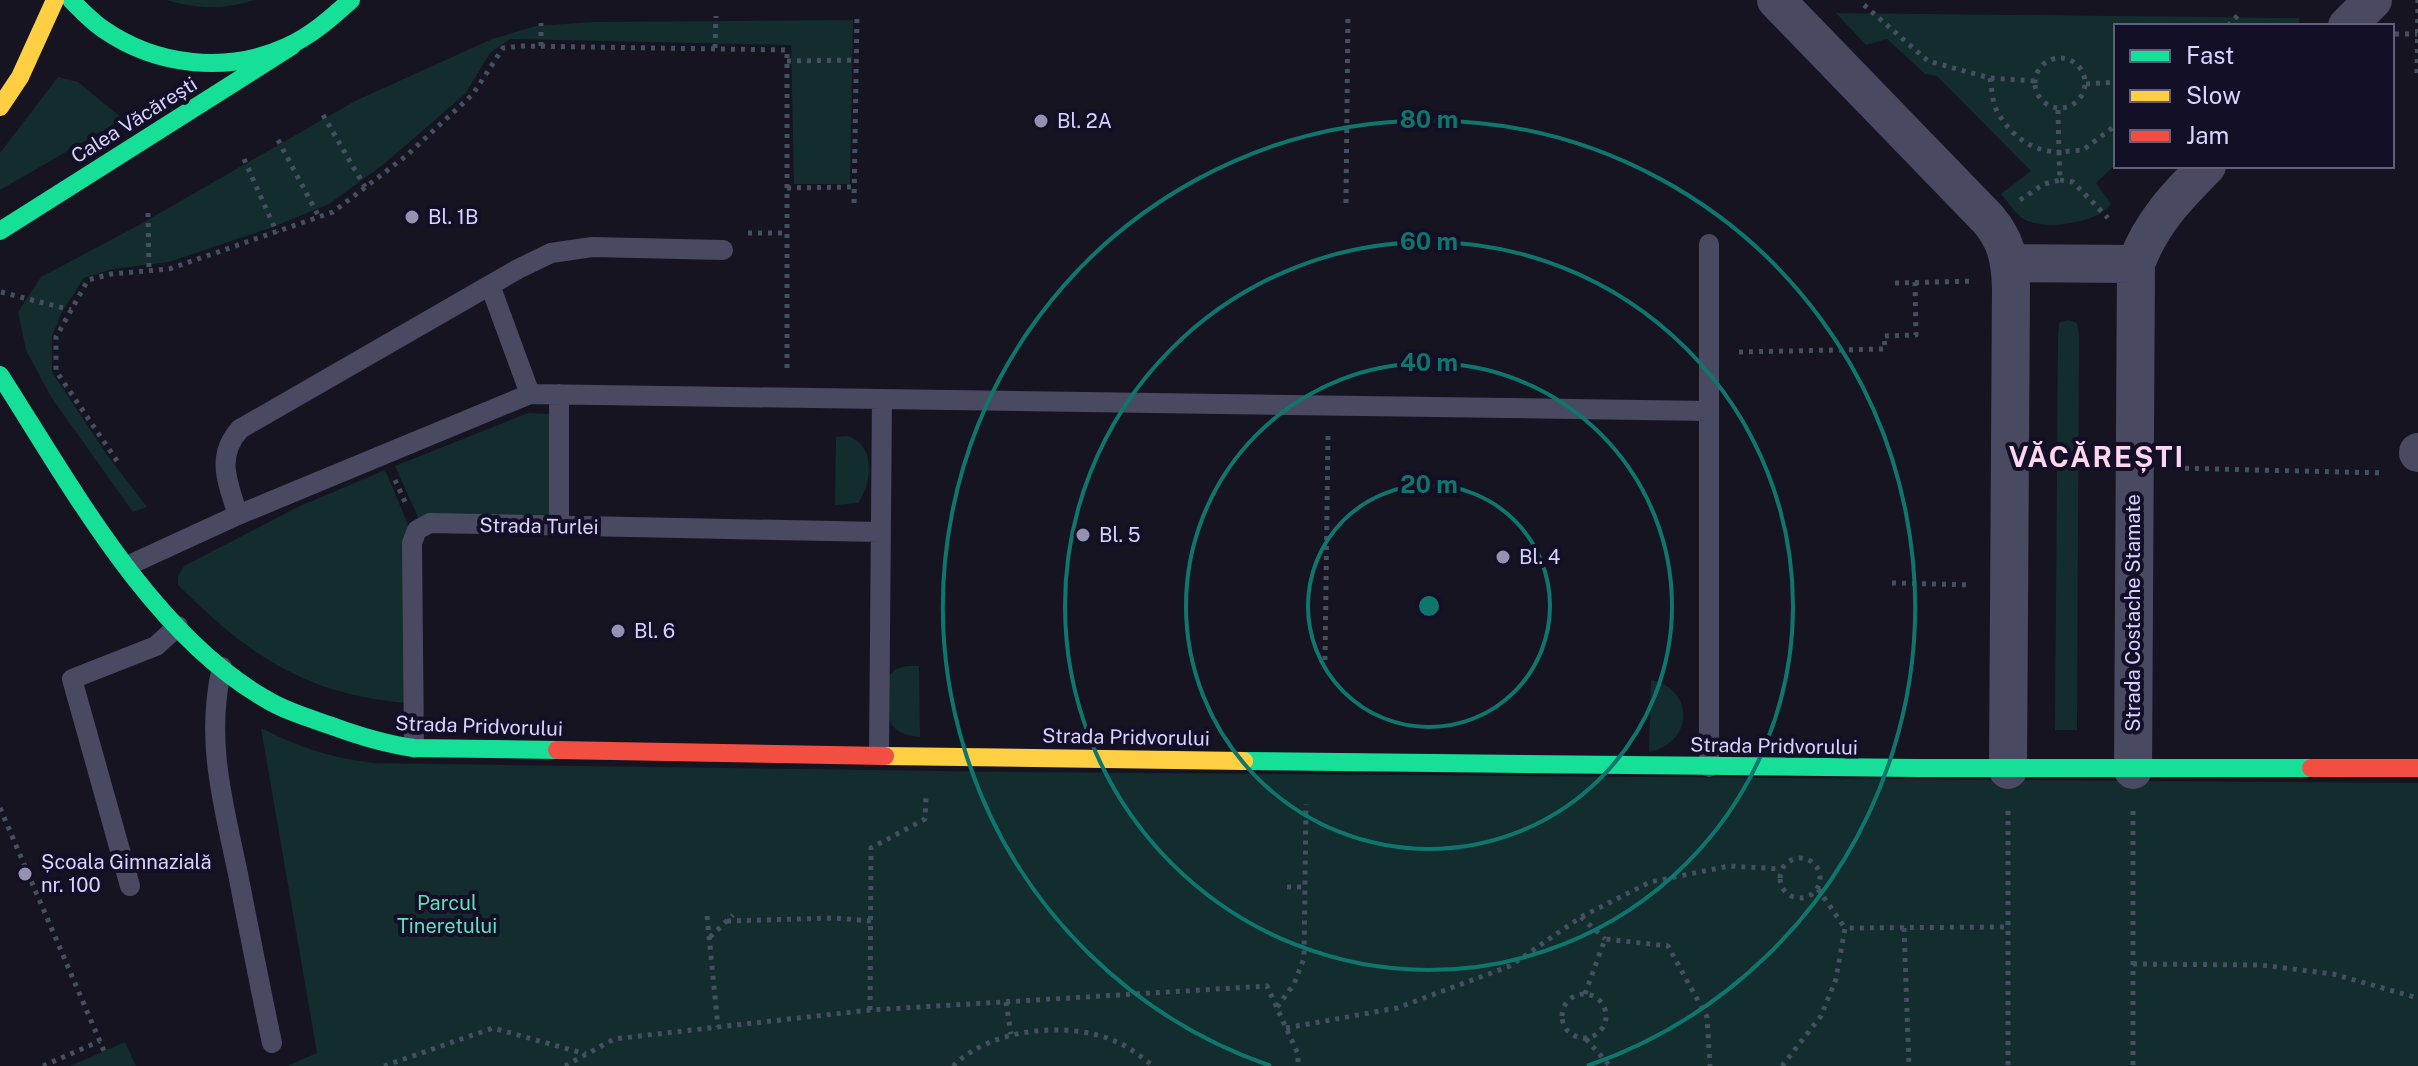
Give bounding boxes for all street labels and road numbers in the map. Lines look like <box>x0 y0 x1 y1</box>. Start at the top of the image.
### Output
street label: Calea Văcărești <box>67 72 201 168</box>
street label: Strada Costache Stamate <box>2121 494 2145 732</box>
street label: Strada Turlei <box>479 513 599 539</box>
street label: Strada Pridvorului <box>395 711 563 741</box>
street label: Strada Pridvorului <box>1042 724 1210 750</box>
street label: Strada Pridvorului <box>1690 733 1858 759</box>

